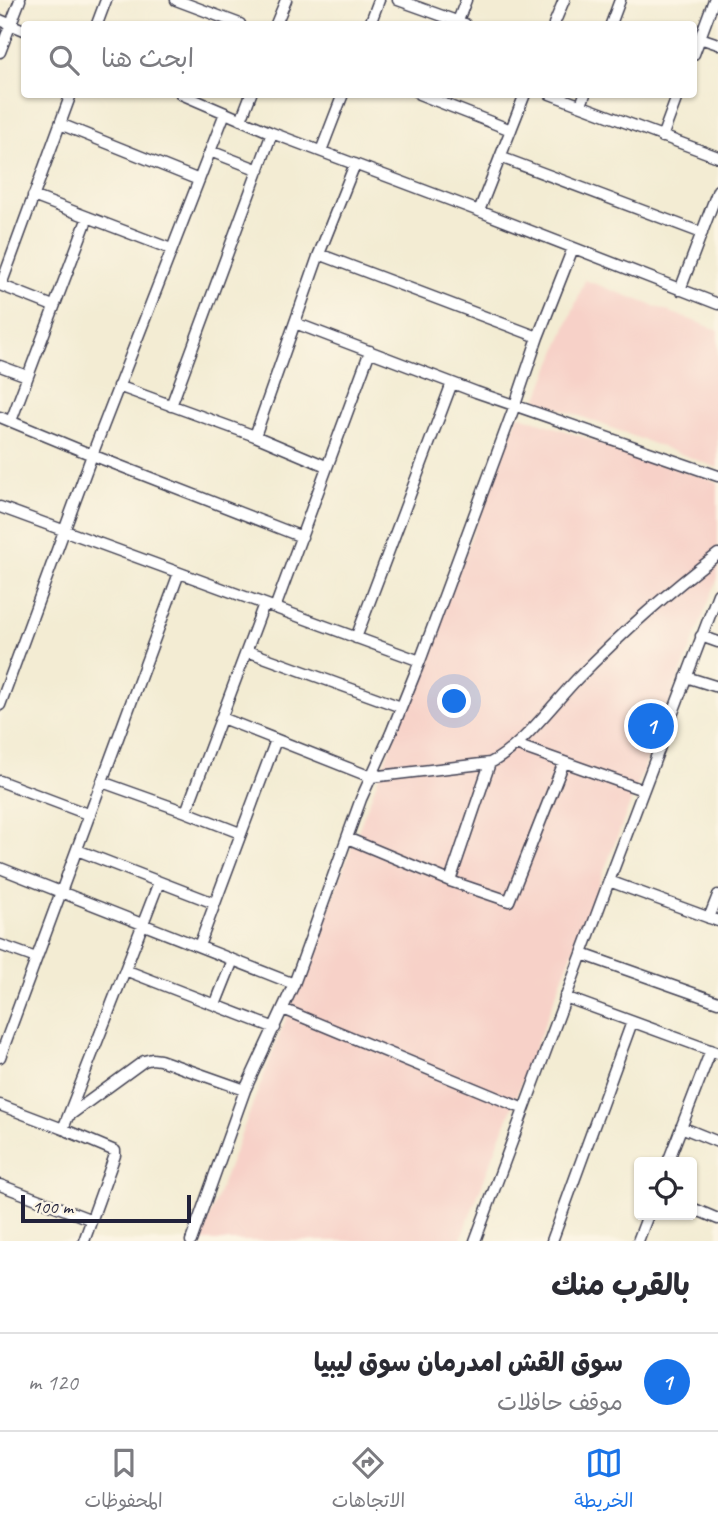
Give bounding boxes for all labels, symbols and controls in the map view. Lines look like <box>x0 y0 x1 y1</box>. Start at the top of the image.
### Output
search box <box>21 21 697 98</box>
icon: search <box>45 41 83 79</box>
text: ابحث هنا <box>101 42 194 75</box>
your location <box>437 684 471 718</box>
pin: 1 <box>628 700 674 752</box>
map controls <box>634 1157 697 1220</box>
button: locate <box>634 1157 697 1220</box>
scale bar <box>21 1192 191 1224</box>
text: 100 m <box>32 1195 73 1219</box>
text: بالقرب منك <box>551 1266 690 1304</box>
text: سوق القش امدرمان سوق ليبيا <box>314 1346 623 1379</box>
text: 120 m <box>28 1368 78 1397</box>
text: 1 <box>662 1368 672 1397</box>
text: موقف حافلات <box>497 1388 623 1417</box>
tab: المحفوظات <box>85 1444 163 1517</box>
tab: الاتجاهات <box>332 1444 405 1517</box>
tab: الخريطة <box>574 1444 633 1517</box>

